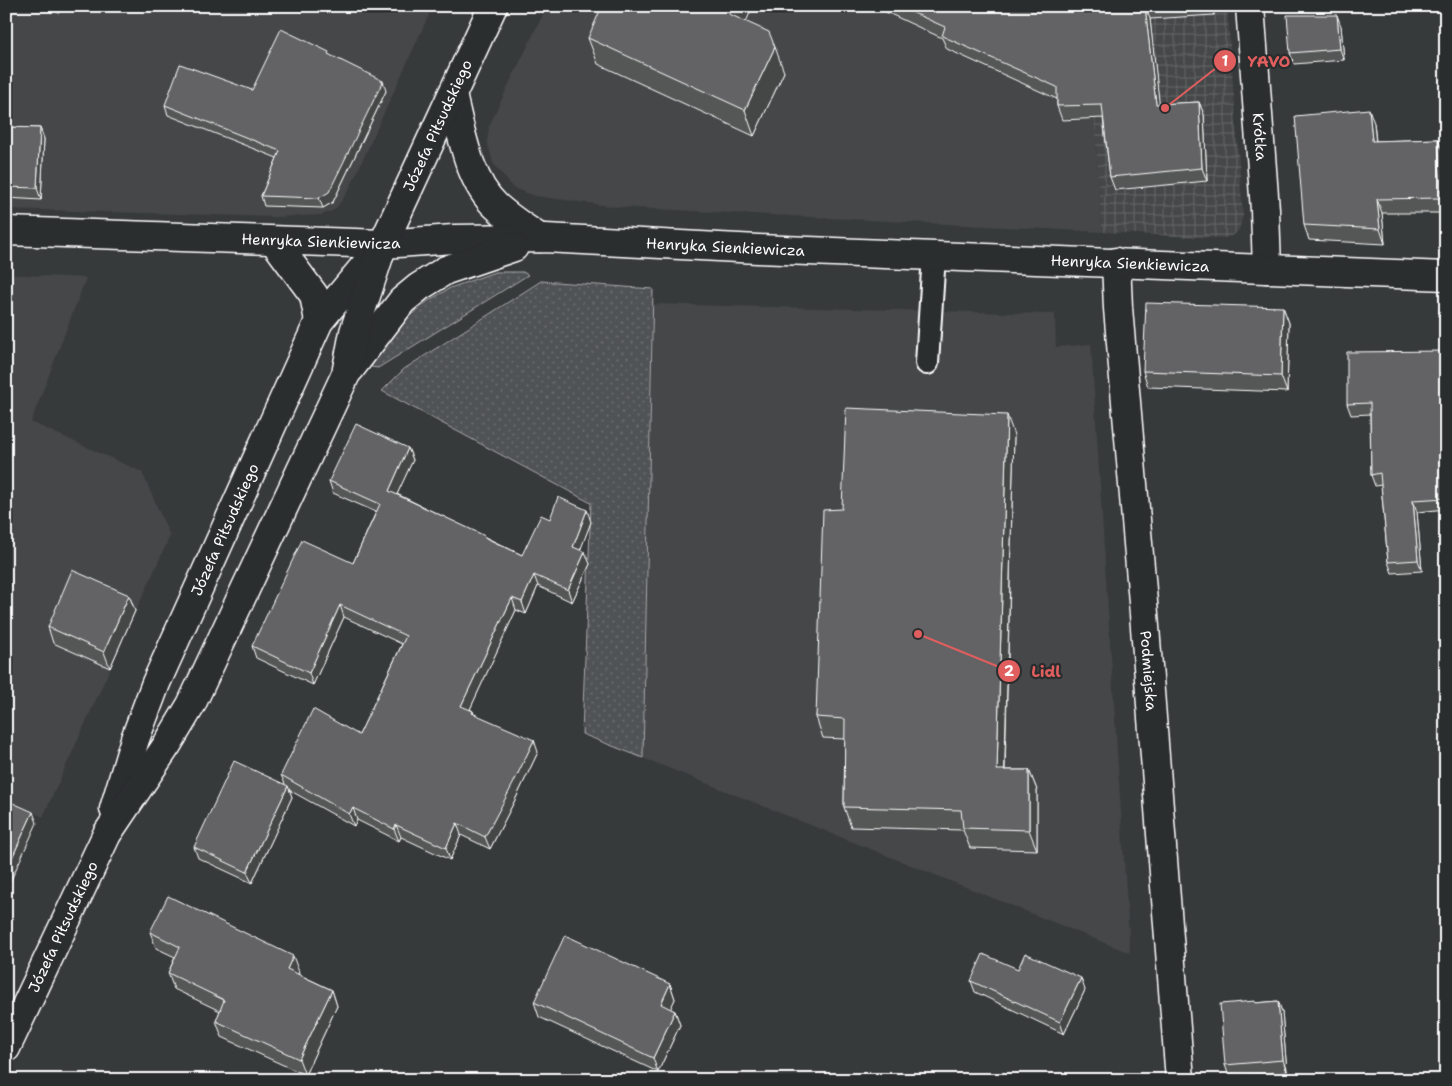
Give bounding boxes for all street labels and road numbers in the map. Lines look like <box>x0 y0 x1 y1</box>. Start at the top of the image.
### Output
street label: Józefa Piłsudskiego <box>399 56 477 195</box>
street label: Krótka <box>1248 112 1271 162</box>
street label: Henryka Sienkiewicza <box>241 229 402 254</box>
street label: Henryka Sienkiewicza <box>646 233 806 261</box>
street label: Henryka Sienkiewicza <box>1050 250 1210 277</box>
street label: Józefa Piłsudskiego <box>187 460 264 599</box>
street label: Podmiejska <box>1135 630 1162 712</box>
street label: Józefa Piłsudskiego <box>24 858 103 996</box>

